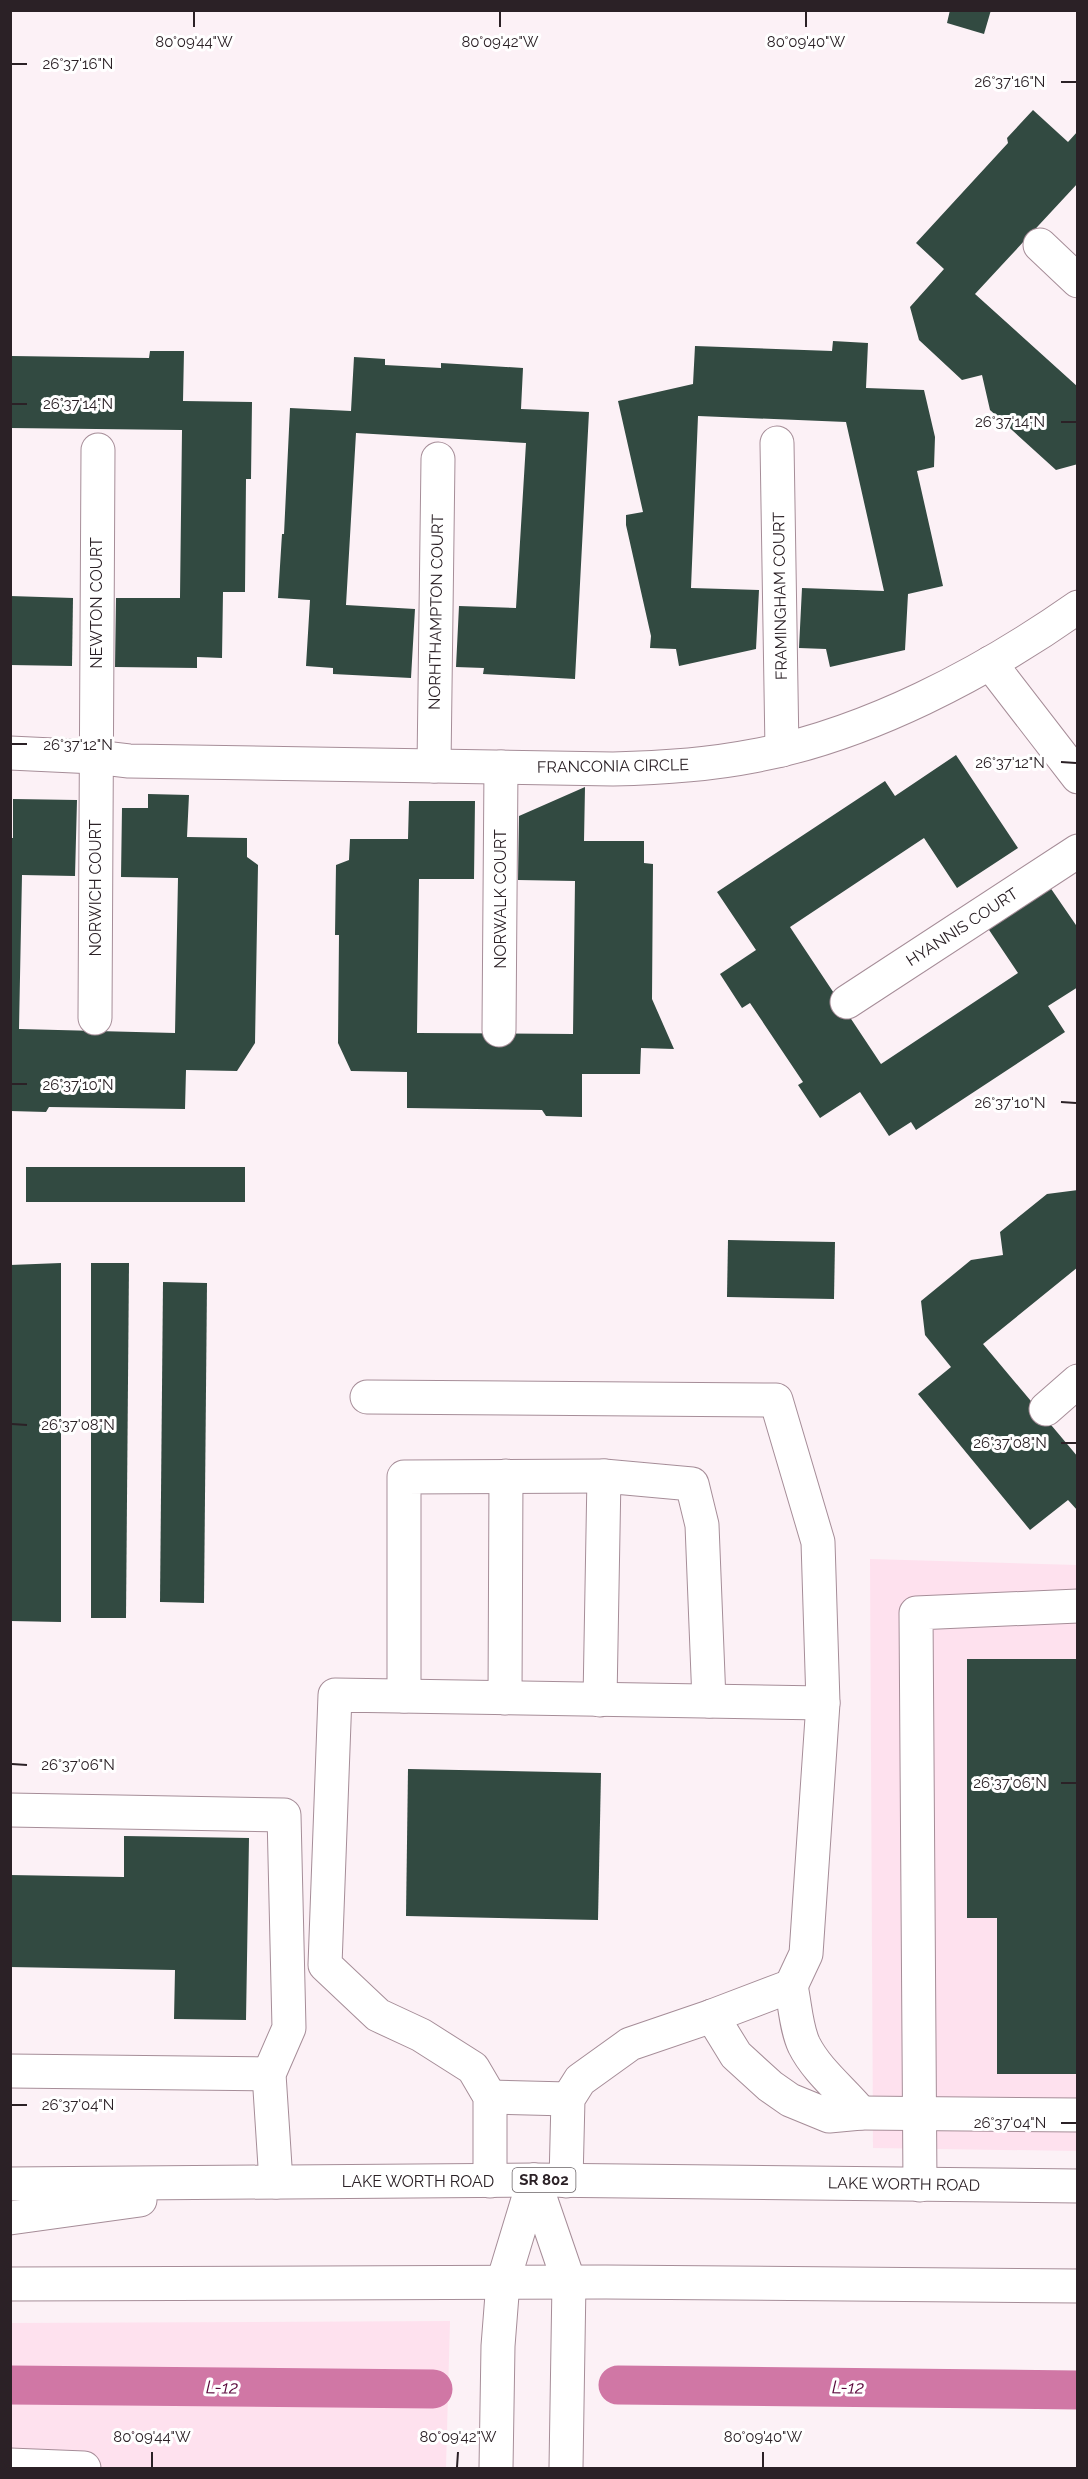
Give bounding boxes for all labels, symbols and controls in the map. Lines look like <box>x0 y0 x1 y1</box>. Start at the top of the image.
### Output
text: 80°09'44"W <box>155 33 233 51</box>
text: 80°09'42"W <box>461 33 539 51</box>
text: 80°09'40"W <box>767 33 845 51</box>
text: 26°37'16"N <box>43 55 113 73</box>
text: 26°37'16"N <box>975 73 1045 91</box>
text: 26°37'14"N <box>43 395 113 413</box>
text: 26°37'14"N <box>975 413 1045 431</box>
street label: FRAMINGHAM COURT <box>769 511 791 680</box>
street label: NORHTHAMPTON COURT <box>425 514 447 710</box>
street label: NEWTON COURT <box>87 537 106 669</box>
text: 26°37'12"N <box>43 736 113 754</box>
text: 26°37'12"N <box>975 754 1045 772</box>
street label: FRANCONIA CIRCLE <box>537 755 689 777</box>
street label: NORWICH COURT <box>86 819 105 957</box>
street label: NORWALK COURT <box>491 829 510 969</box>
street label: HYANNIS COURT <box>903 884 1022 970</box>
text: 26°37'10"N <box>43 1076 113 1094</box>
text: 26°37'10"N <box>975 1094 1045 1112</box>
text: 26°37'08"N <box>41 1416 115 1434</box>
text: 26°37'08"N <box>973 1434 1047 1452</box>
text: 26°37'06"N <box>41 1756 115 1774</box>
text: 26°37'06"N <box>973 1774 1047 1792</box>
text: 26°37'04"N <box>42 2096 114 2114</box>
text: 26°37'04"N <box>974 2114 1046 2132</box>
road number: SR 802 <box>512 2168 576 2192</box>
street label: LAKE WORTH ROAD <box>342 2172 494 2191</box>
street label: LAKE WORTH ROAD <box>828 2173 980 2195</box>
water label: L-12 <box>206 2376 238 2398</box>
water label: L-12 <box>832 2376 864 2398</box>
text: 80°09'44"W <box>113 2428 191 2446</box>
text: 80°09'42"W <box>419 2428 497 2446</box>
text: 80°09'40"W <box>724 2428 802 2446</box>

